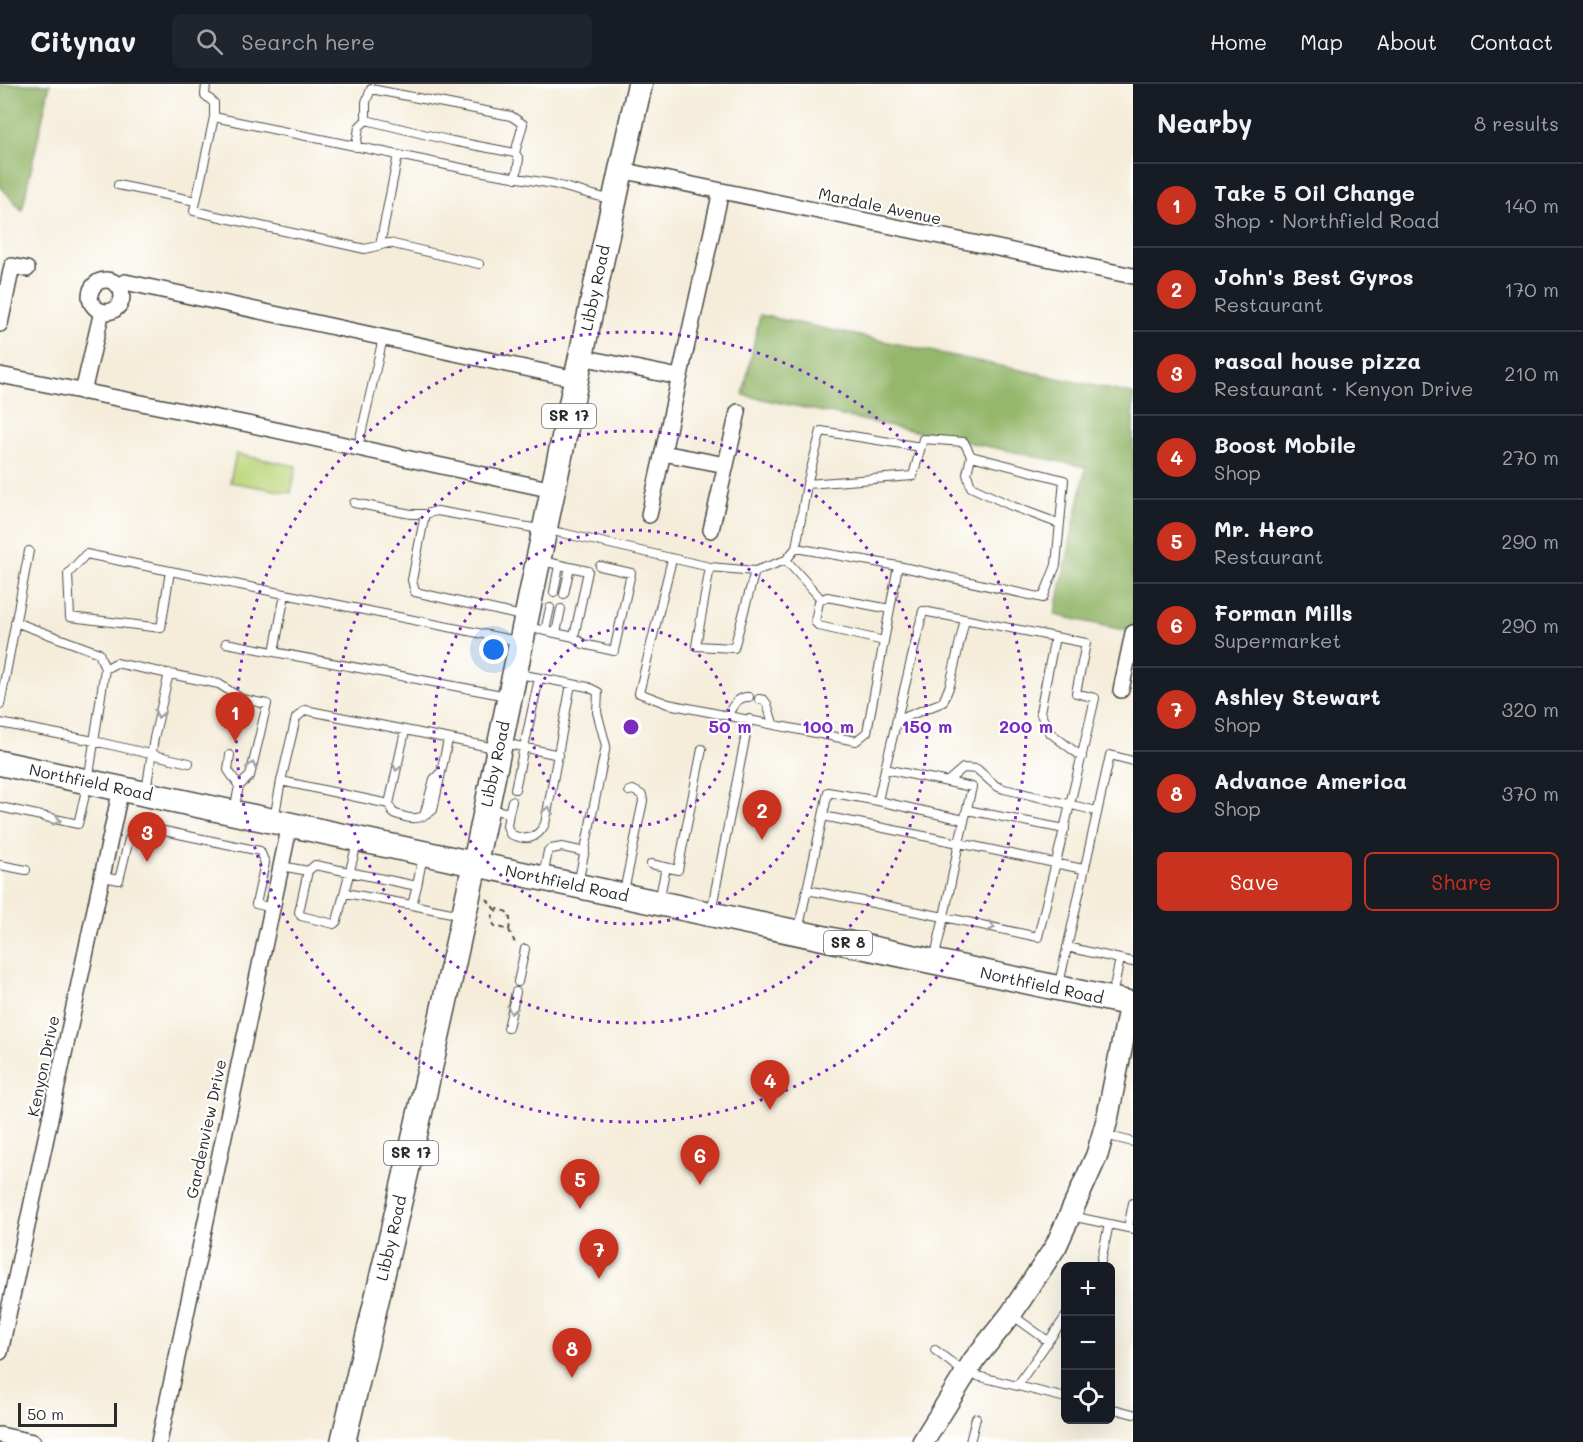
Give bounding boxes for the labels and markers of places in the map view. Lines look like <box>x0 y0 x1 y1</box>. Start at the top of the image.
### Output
pin: 1 <box>216 692 254 742</box>
centre of rings <box>621 717 641 737</box>
pin: 2 <box>742 790 782 840</box>
pin: 3 <box>128 812 166 862</box>
pin: 4 <box>750 1060 790 1110</box>
pin: 6 <box>680 1136 720 1185</box>
pin: 5 <box>560 1160 600 1209</box>
pin: 7 <box>580 1230 618 1279</box>
pin: 8 <box>552 1328 592 1378</box>

